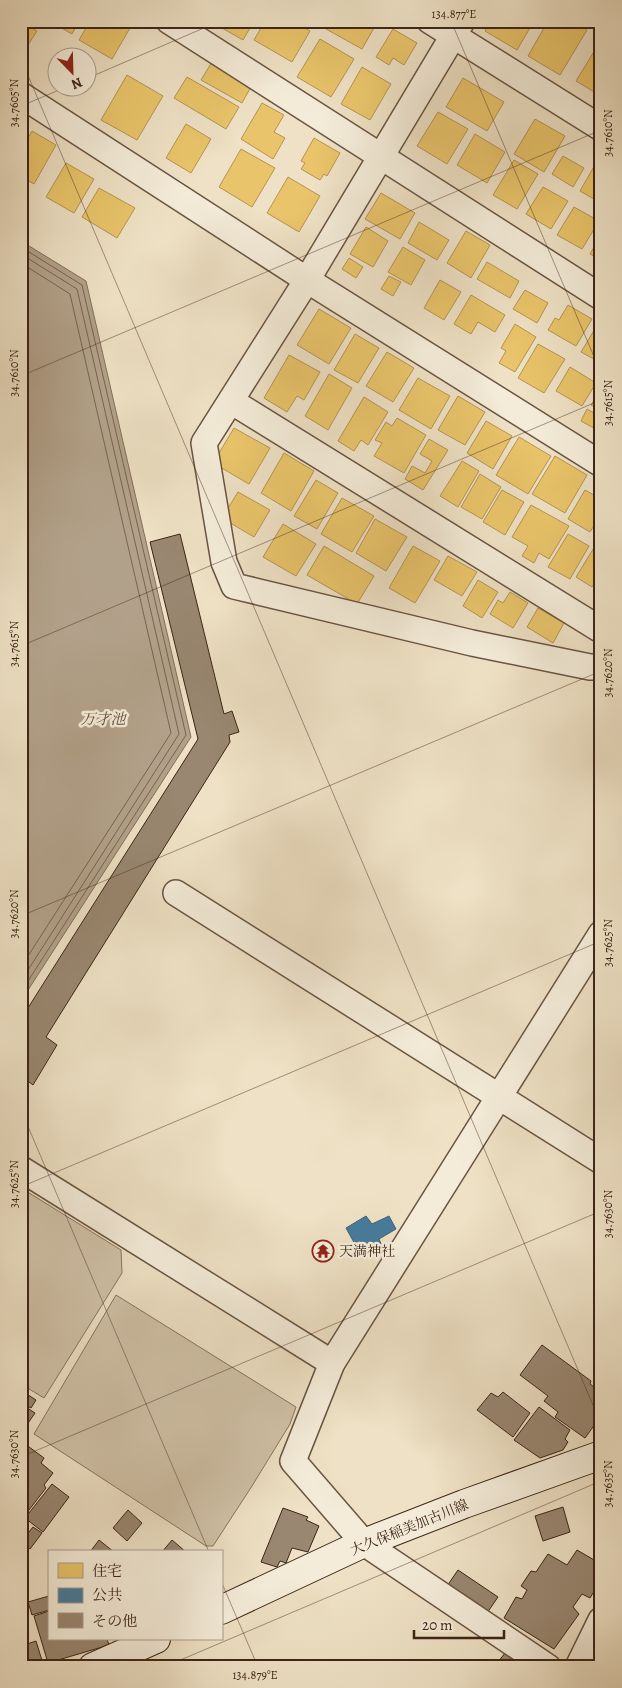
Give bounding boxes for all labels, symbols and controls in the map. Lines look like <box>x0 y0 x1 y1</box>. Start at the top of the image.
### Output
text: 134.877°E <box>432 6 476 22</box>
north arrow <box>48 48 98 98</box>
text: N <box>68 73 85 94</box>
text: 34.7605°N <box>6 78 22 127</box>
text: 34.7610°N <box>600 109 616 157</box>
text: 34.7610°N <box>6 349 22 397</box>
text: 34.7615°N <box>600 380 616 426</box>
text: 34.7615°N <box>6 621 22 667</box>
text: 34.7620°N <box>600 648 616 698</box>
water label: 万才池 <box>80 709 127 729</box>
text: 34.7620°N <box>6 889 22 939</box>
text: 34.7625°N <box>600 919 616 967</box>
text: 34.7625°N <box>6 1160 22 1208</box>
text: 34.7630°N <box>600 1189 616 1238</box>
temple icon: 天満神社 <box>311 1239 335 1263</box>
place label: 天満神社 <box>339 1242 395 1261</box>
text: 34.7630°N <box>6 1429 22 1478</box>
text: 34.7635°N <box>600 1460 616 1508</box>
street label: 大久保稲美加古川線 <box>347 1495 471 1560</box>
legend <box>48 1550 222 1640</box>
text: 住宅 <box>92 1561 122 1581</box>
text: 公共 <box>92 1585 122 1605</box>
scale bar <box>414 1608 504 1640</box>
text: その他 <box>92 1611 137 1631</box>
text: 20 m <box>422 1615 453 1635</box>
text: 134.879°E <box>232 1667 278 1683</box>

